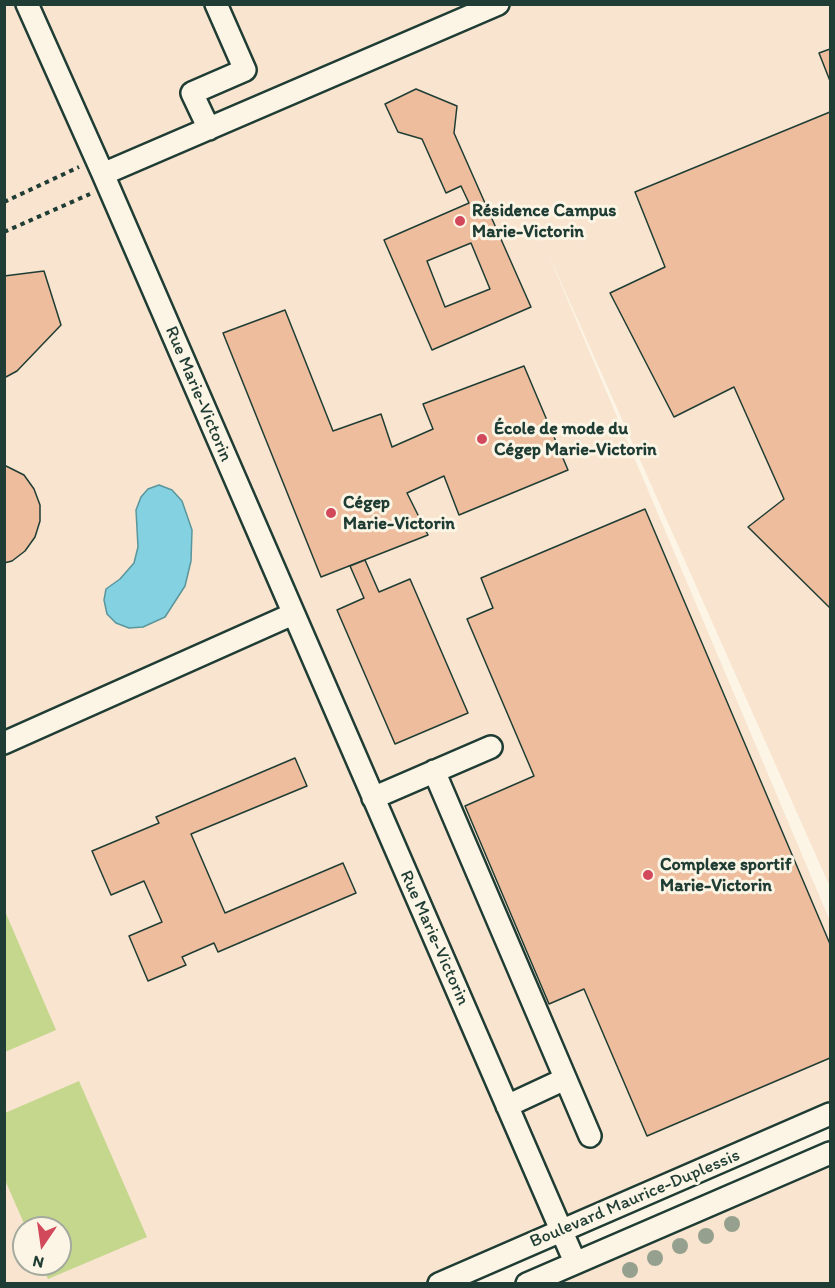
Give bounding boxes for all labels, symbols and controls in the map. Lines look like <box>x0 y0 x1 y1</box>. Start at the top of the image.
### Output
place label: Résidence Campus Marie-Victorin <box>472 200 616 242</box>
marker: Résidence Campus Marie-Victorin <box>453 214 467 228</box>
street label: Rue Marie-Victorin <box>160 323 236 465</box>
place label: École de mode du Cégep Marie-Victorin <box>494 418 657 460</box>
marker: École de mode du Cégep Marie-Victorin <box>475 432 489 446</box>
place label: Cégep Marie-Victorin <box>343 492 455 534</box>
marker: Cégep Marie-Victorin <box>324 506 338 520</box>
place label: Complexe sportif Marie-Victorin <box>660 854 791 896</box>
street label: Rue Marie-Victorin <box>395 867 473 1009</box>
marker: Complexe sportif Marie-Victorin <box>641 868 655 882</box>
street label: Boulevard Maurice-Duplessis <box>527 1145 743 1253</box>
north arrow <box>12 1216 72 1276</box>
text: N <box>31 1252 46 1273</box>

